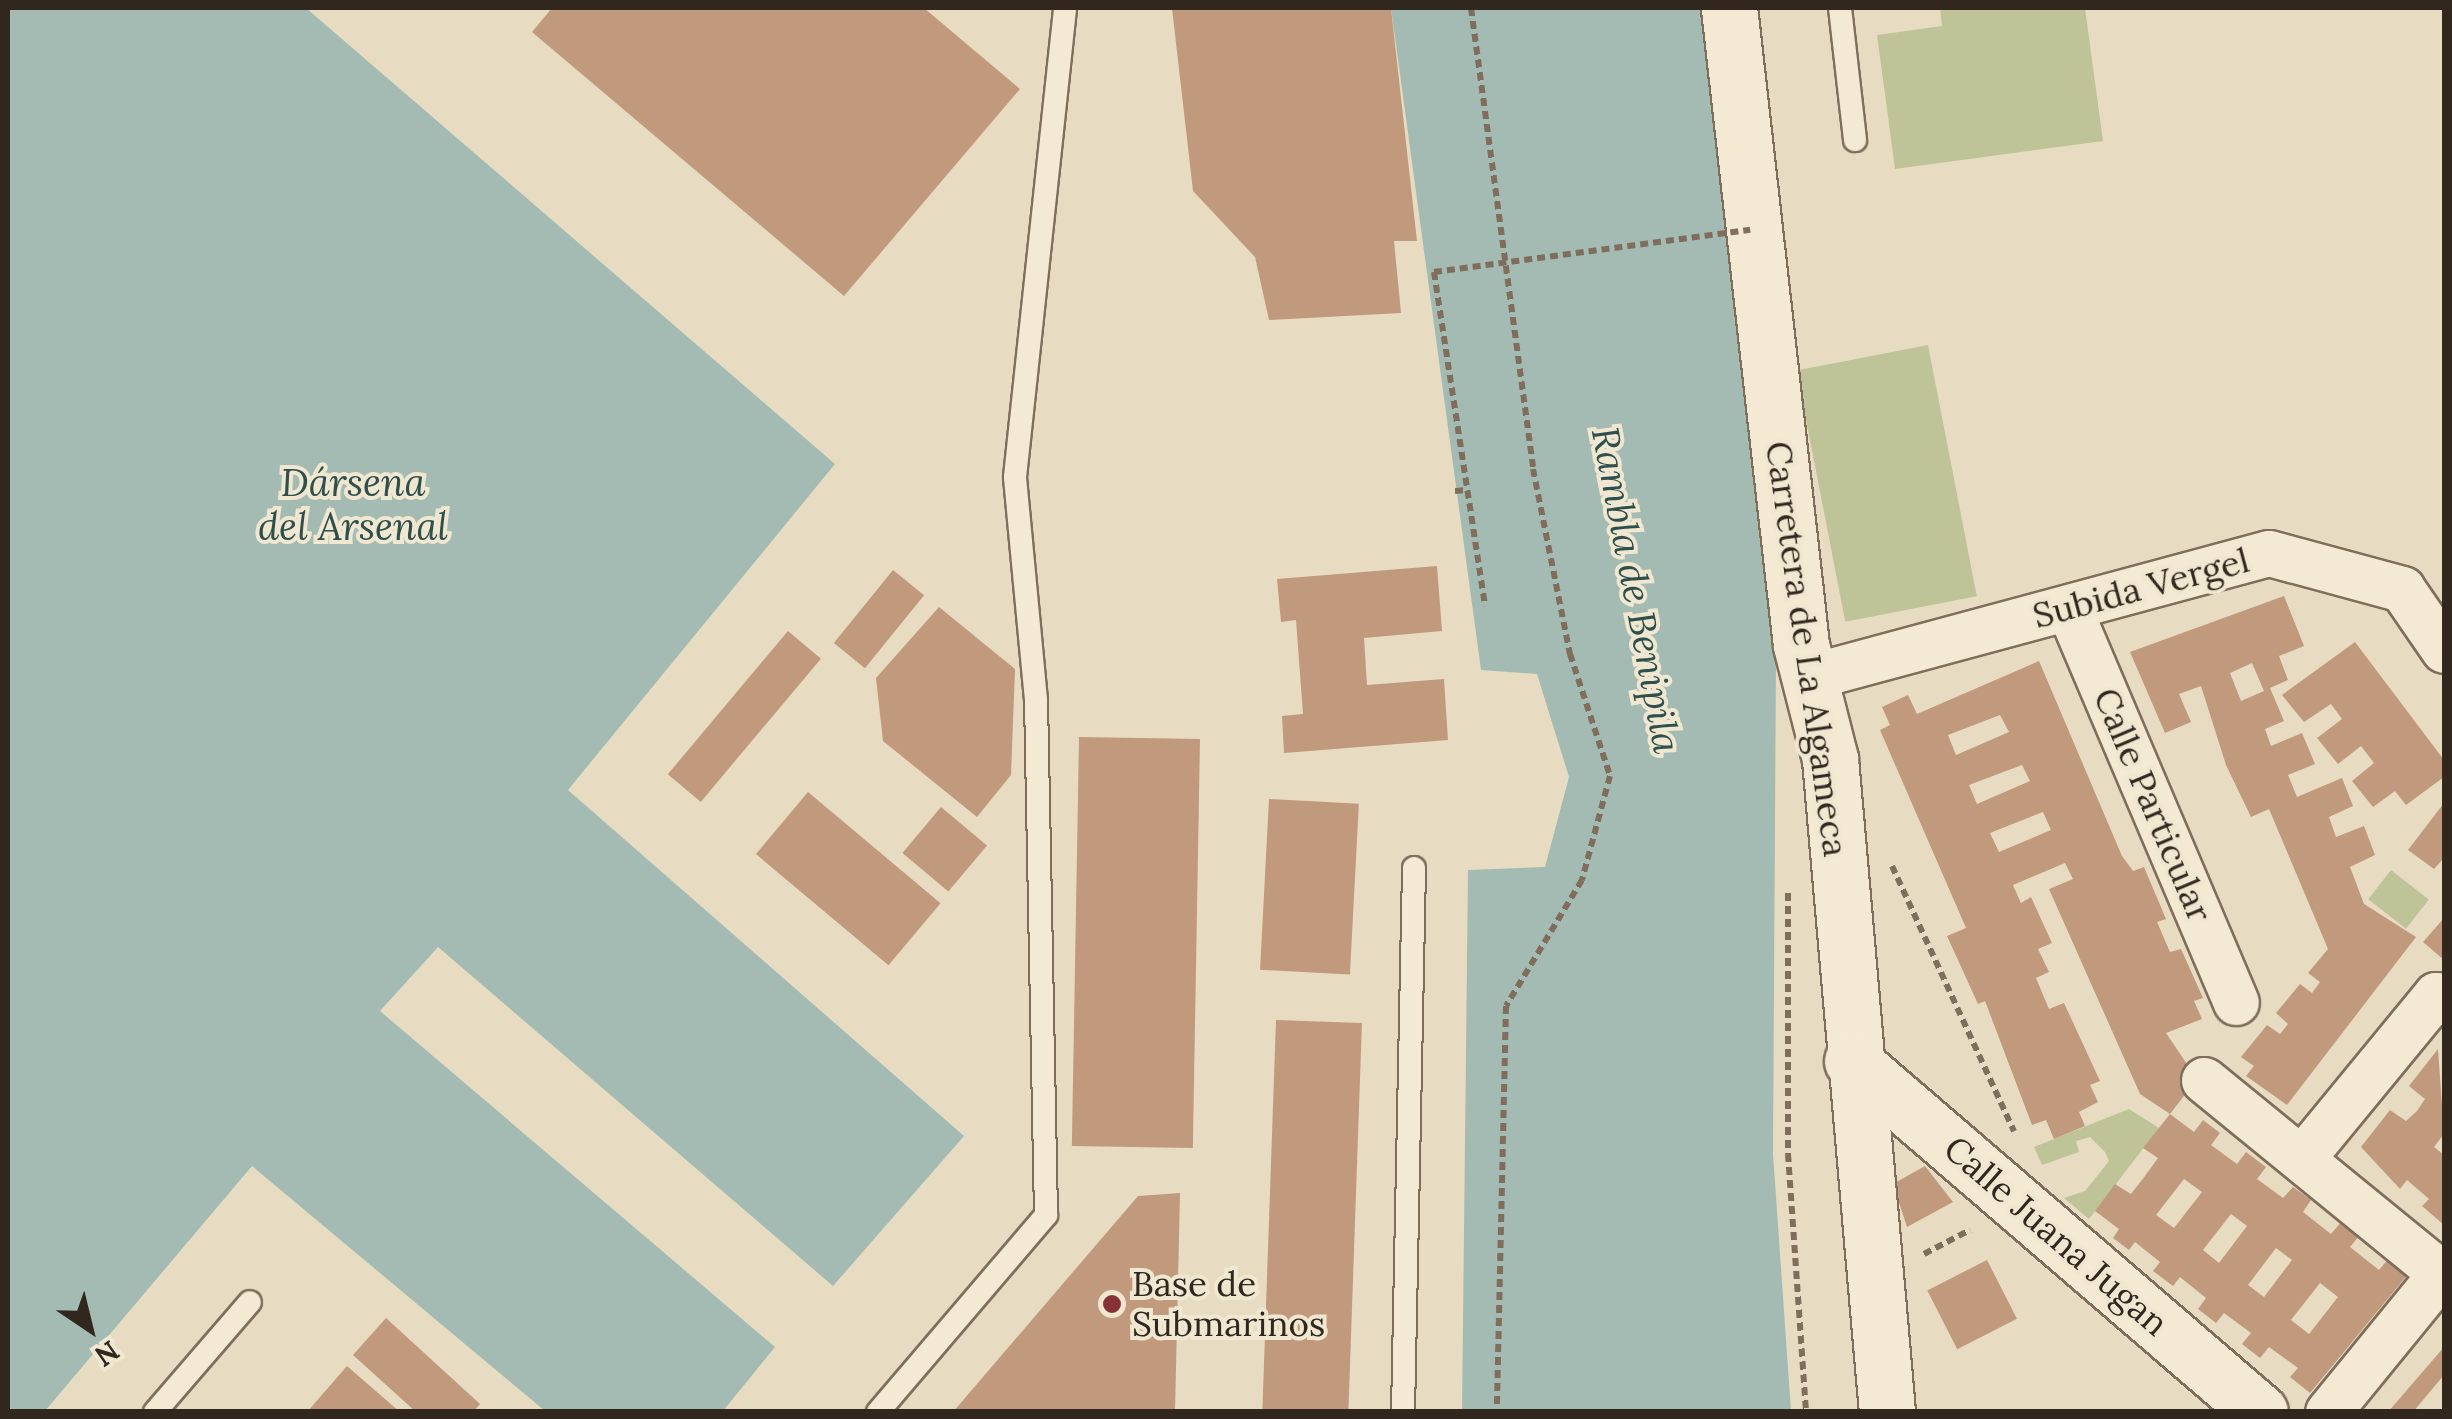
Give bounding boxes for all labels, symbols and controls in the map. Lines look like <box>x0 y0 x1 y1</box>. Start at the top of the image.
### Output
water label: Rambla de Benipila <box>1582 423 1690 757</box>
street label: Carretera de La Algameca <box>1757 439 1857 859</box>
water label: Dársena del Arsenal <box>258 460 448 550</box>
street label: Subida Vergel <box>2028 539 2254 637</box>
street label: Calle Particular <box>2085 682 2221 928</box>
street label: Calle Juana Jugan <box>1935 1127 2177 1345</box>
place label: Base de Submarinos <box>1132 1263 1325 1345</box>
north arrow <box>40 1279 140 1379</box>
marker: Base de Submarinos <box>1101 1293 1123 1315</box>
text: N <box>88 1333 126 1375</box>

